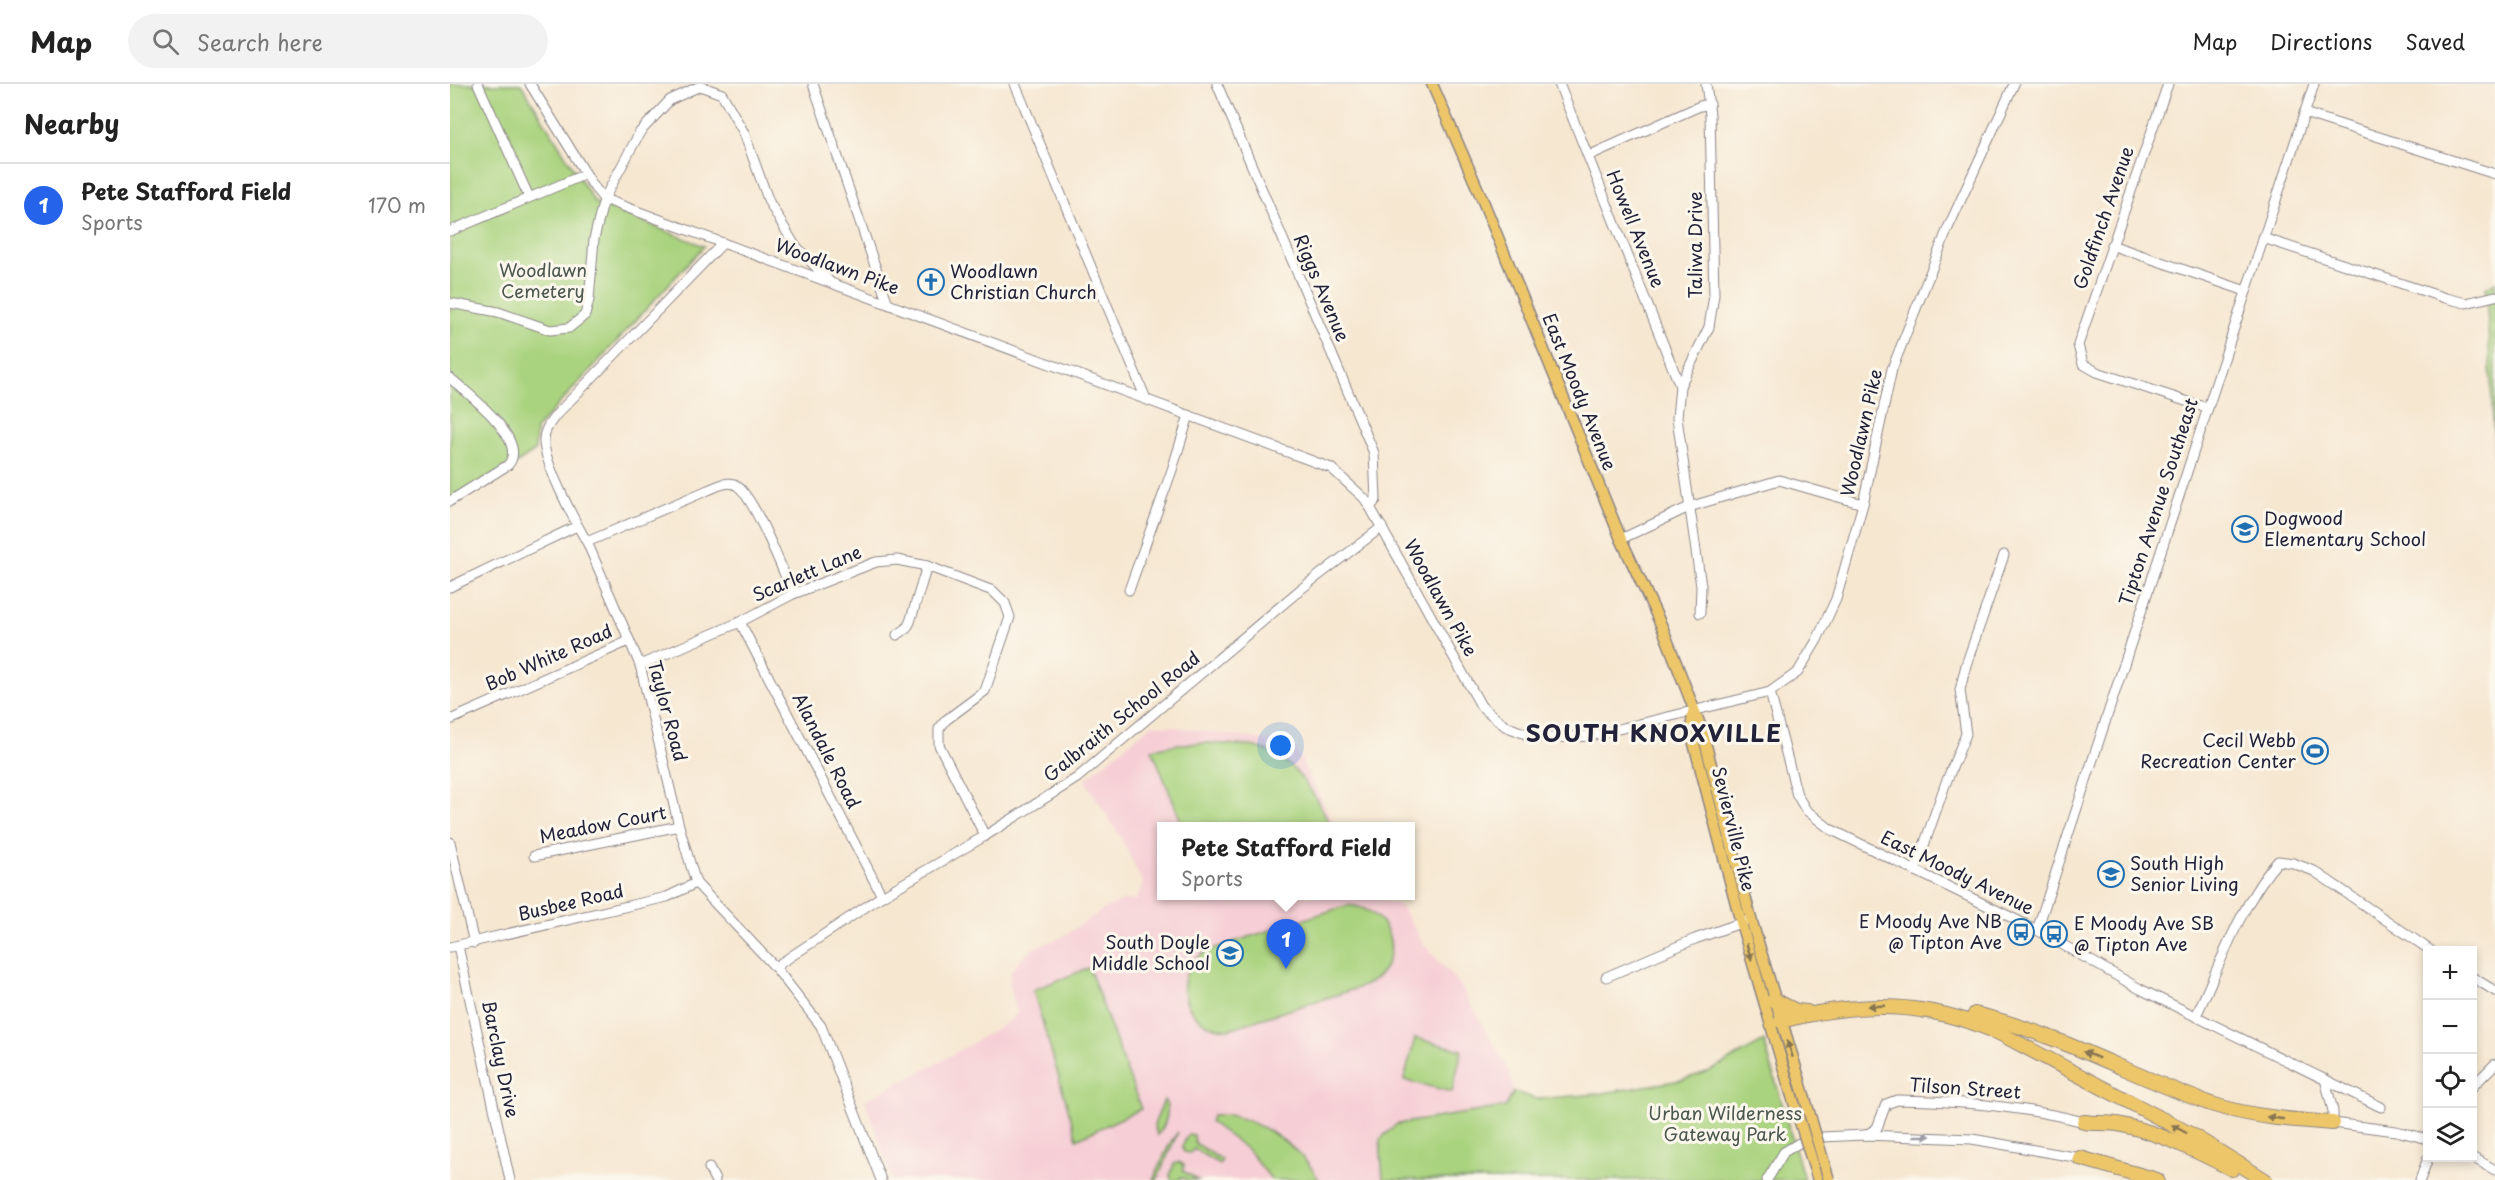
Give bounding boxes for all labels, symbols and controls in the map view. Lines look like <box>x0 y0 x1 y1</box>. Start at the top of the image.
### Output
search box <box>128 14 548 68</box>
text: Map <box>30 20 92 63</box>
icon: search <box>149 25 182 58</box>
text: Search here <box>197 25 323 58</box>
text: Map <box>2192 25 2237 57</box>
text: Directions <box>2270 25 2372 57</box>
text: Saved <box>2405 25 2465 57</box>
text: Nearby <box>24 104 119 143</box>
street label: Goldfinch Avenue <box>2065 142 2140 293</box>
street label: Howell Avenue <box>1601 166 1672 292</box>
text: Pete Stafford Field <box>81 174 291 207</box>
text: 1 <box>39 190 48 220</box>
text: 170 m <box>368 190 426 220</box>
street label: Taliwa Drive <box>1681 191 1708 299</box>
text: Sports <box>81 207 143 237</box>
street label: Riggs Avenue <box>1288 230 1357 345</box>
street label: Woodlawn Pike <box>772 231 903 301</box>
park label: Woodlawn Cemetery <box>499 256 587 304</box>
place label: Woodlawn Christian Church <box>950 257 1097 305</box>
church icon: Woodlawn Christian Church <box>916 267 946 297</box>
street label: East Moody Avenue <box>1537 309 1624 474</box>
street label: Woodlawn Pike <box>1833 366 1888 499</box>
street label: Tipton Avenue Southeast <box>2111 394 2204 609</box>
place label: Dogwood Elementary School <box>2264 504 2426 552</box>
school or university icon: Dogwood Elementary School <box>2230 514 2260 544</box>
street label: Woodlawn Pike <box>1398 534 1485 661</box>
street label: Scarlett Lane <box>748 538 865 608</box>
street label: Bob White Road <box>481 617 616 697</box>
street label: Galbraith School Road <box>1037 644 1205 788</box>
street label: Taylor Road <box>642 657 695 764</box>
street label: Alandale Road <box>787 688 868 813</box>
district label: SOUTH KNOXVILLE <box>1526 714 1782 750</box>
place label: Cecil Webb Recreation Center <box>2140 726 2297 774</box>
your location <box>1266 731 1295 760</box>
sports icon: Cecil Webb Recreation Center <box>2300 736 2330 766</box>
street label: Sevierville Pike <box>1706 764 1763 894</box>
street label: Meadow Court <box>537 798 668 849</box>
popup <box>1157 822 1415 900</box>
street label: East Moody Avenue <box>1877 823 2039 921</box>
text: Pete Stafford Field <box>1181 830 1391 863</box>
place label: South High Senior Living <box>2130 849 2239 897</box>
school or university icon: South High Senior Living <box>2096 859 2126 889</box>
text: Sports <box>1181 863 1243 893</box>
street label: Busbee Road <box>515 876 626 927</box>
place label: E Moody Ave NB @ Tipton Ave <box>1859 907 2002 955</box>
place label: E Moody Ave SB @ Tipton Ave <box>2074 909 2214 957</box>
bus stop icon: E Moody Ave NB @ Tipton Ave <box>2006 917 2036 947</box>
bus stop icon: E Moody Ave SB @ Tipton Ave <box>2039 919 2069 949</box>
pin: 1 <box>1266 920 1306 969</box>
place label: South Doyle Middle School <box>1091 928 1210 976</box>
school or university icon: South Doyle Middle School <box>1215 938 1245 968</box>
one-way arrow <box>1745 943 1754 961</box>
map controls <box>2423 946 2477 1162</box>
button: + <box>2423 946 2477 1000</box>
street label: Barclay Drive <box>476 997 527 1120</box>
button: − <box>2423 1000 2477 1054</box>
one-way arrow <box>1866 1002 1885 1011</box>
one-way arrow <box>1784 1040 1794 1058</box>
one-way arrow <box>2082 1050 2100 1059</box>
button: locate <box>2423 1054 2477 1108</box>
street label: Tilson Street <box>1908 1070 2022 1105</box>
park label: Urban Wilderness Gateway Park <box>1648 1099 1802 1147</box>
button: layers <box>2423 1108 2477 1162</box>
one-way arrow <box>2265 1114 2284 1123</box>
one-way arrow <box>2170 1124 2187 1134</box>
one-way arrow <box>1912 1131 1931 1141</box>

